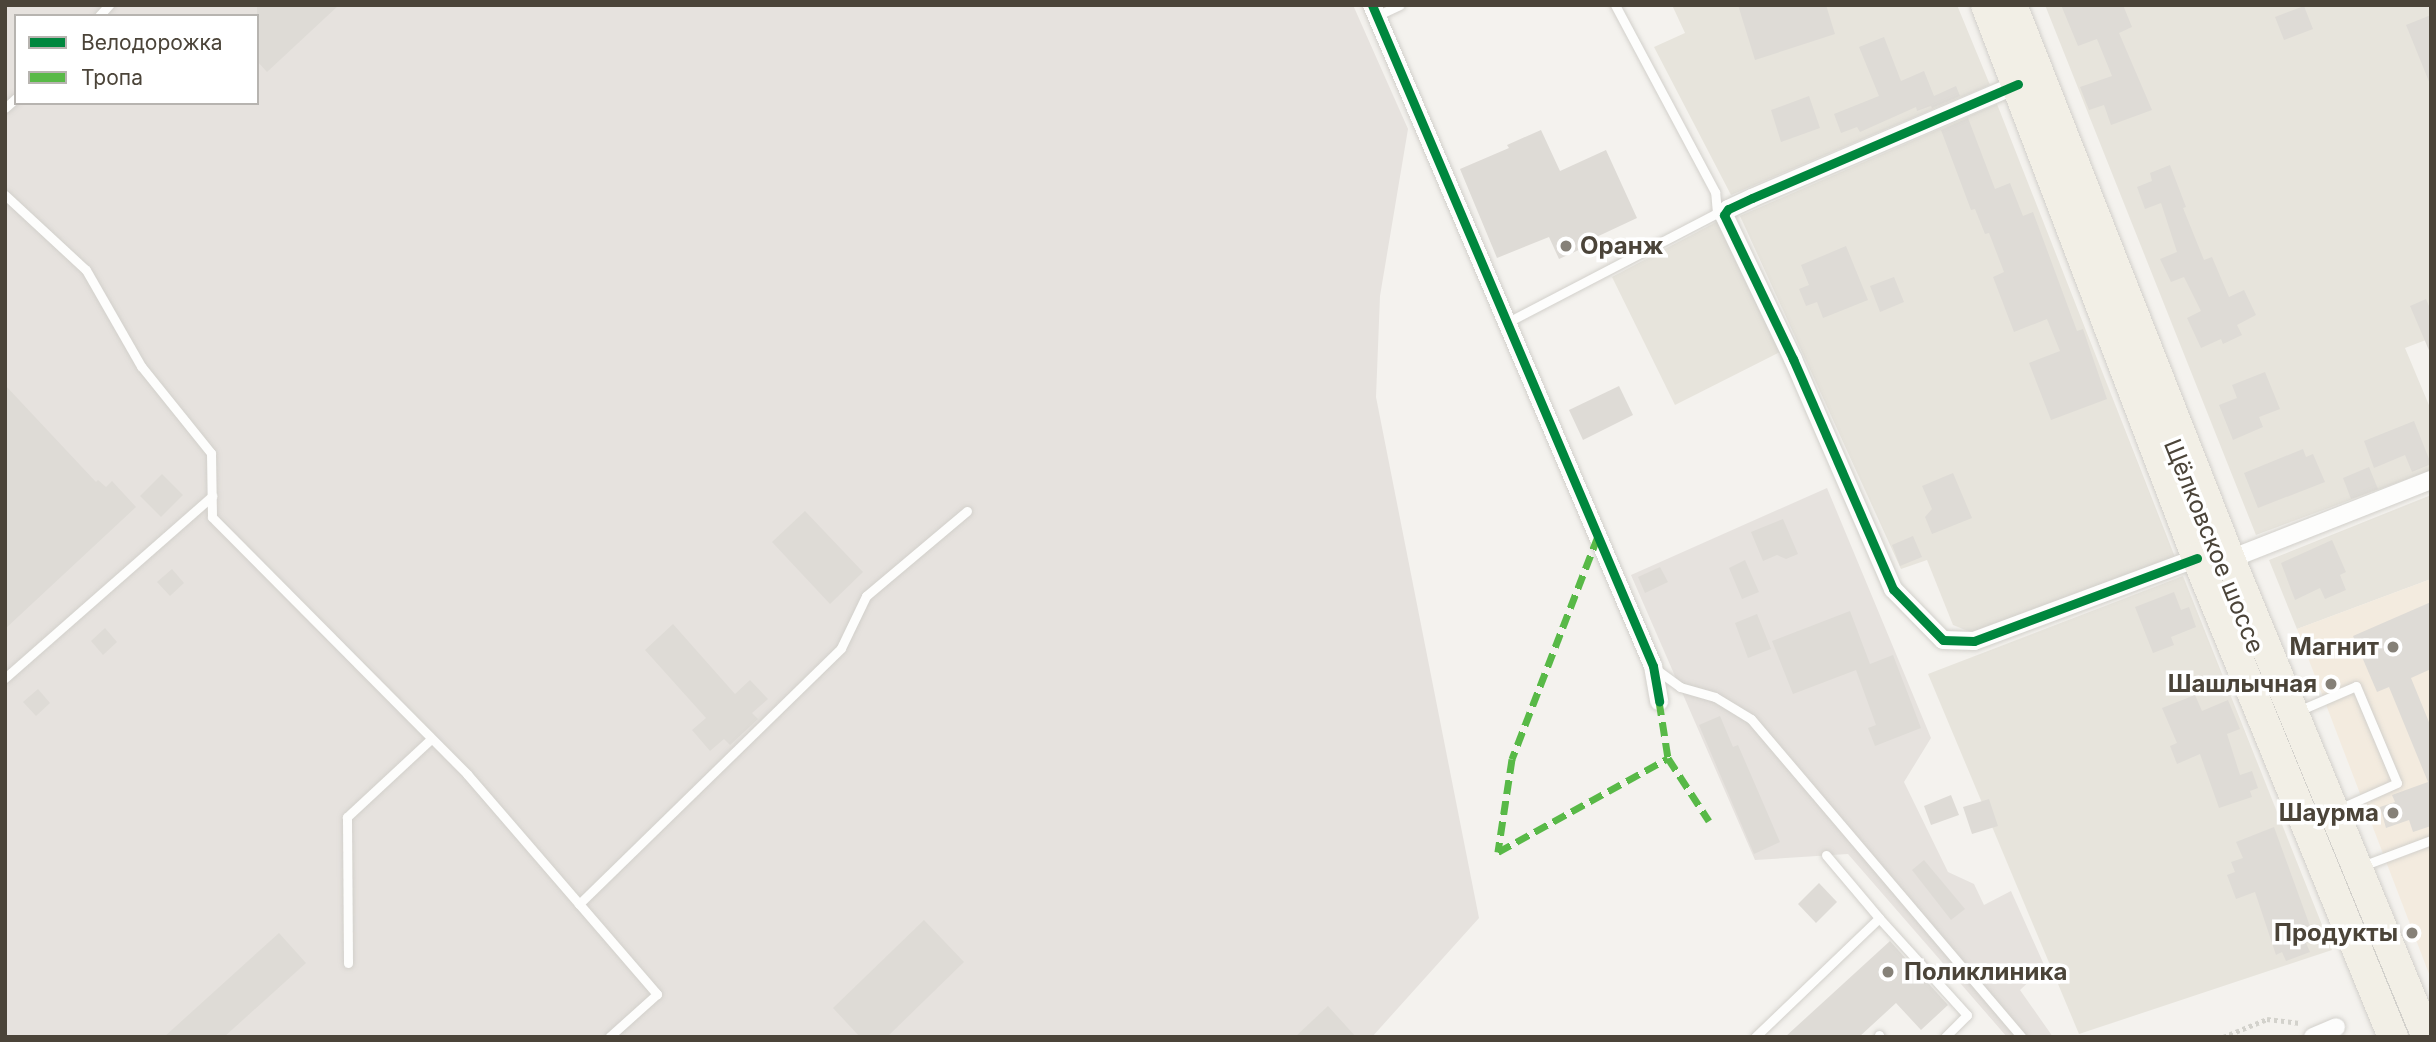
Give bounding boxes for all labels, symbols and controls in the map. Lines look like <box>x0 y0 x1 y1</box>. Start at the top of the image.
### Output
legend <box>14 14 259 105</box>
text: Велодорожка <box>81 30 223 55</box>
text: Тропа <box>81 65 143 90</box>
place label: Оранж <box>1580 232 1663 260</box>
marker: Оранж <box>1558 238 1574 254</box>
street label: Щёлковское шоссе <box>2158 435 2270 657</box>
place label: Магнит <box>2290 633 2379 661</box>
marker: Магнит <box>2385 639 2401 655</box>
place label: Шашлычная <box>2168 670 2317 698</box>
marker: Шашлычная <box>2323 676 2339 692</box>
place label: Шаурма <box>2279 799 2379 827</box>
marker: Шаурма <box>2385 805 2401 821</box>
place label: Продукты <box>2274 919 2398 947</box>
marker: Продукты <box>2404 925 2420 941</box>
place label: Поликлиника <box>1904 958 2067 986</box>
marker: Поликлиника <box>1878 962 1898 982</box>

